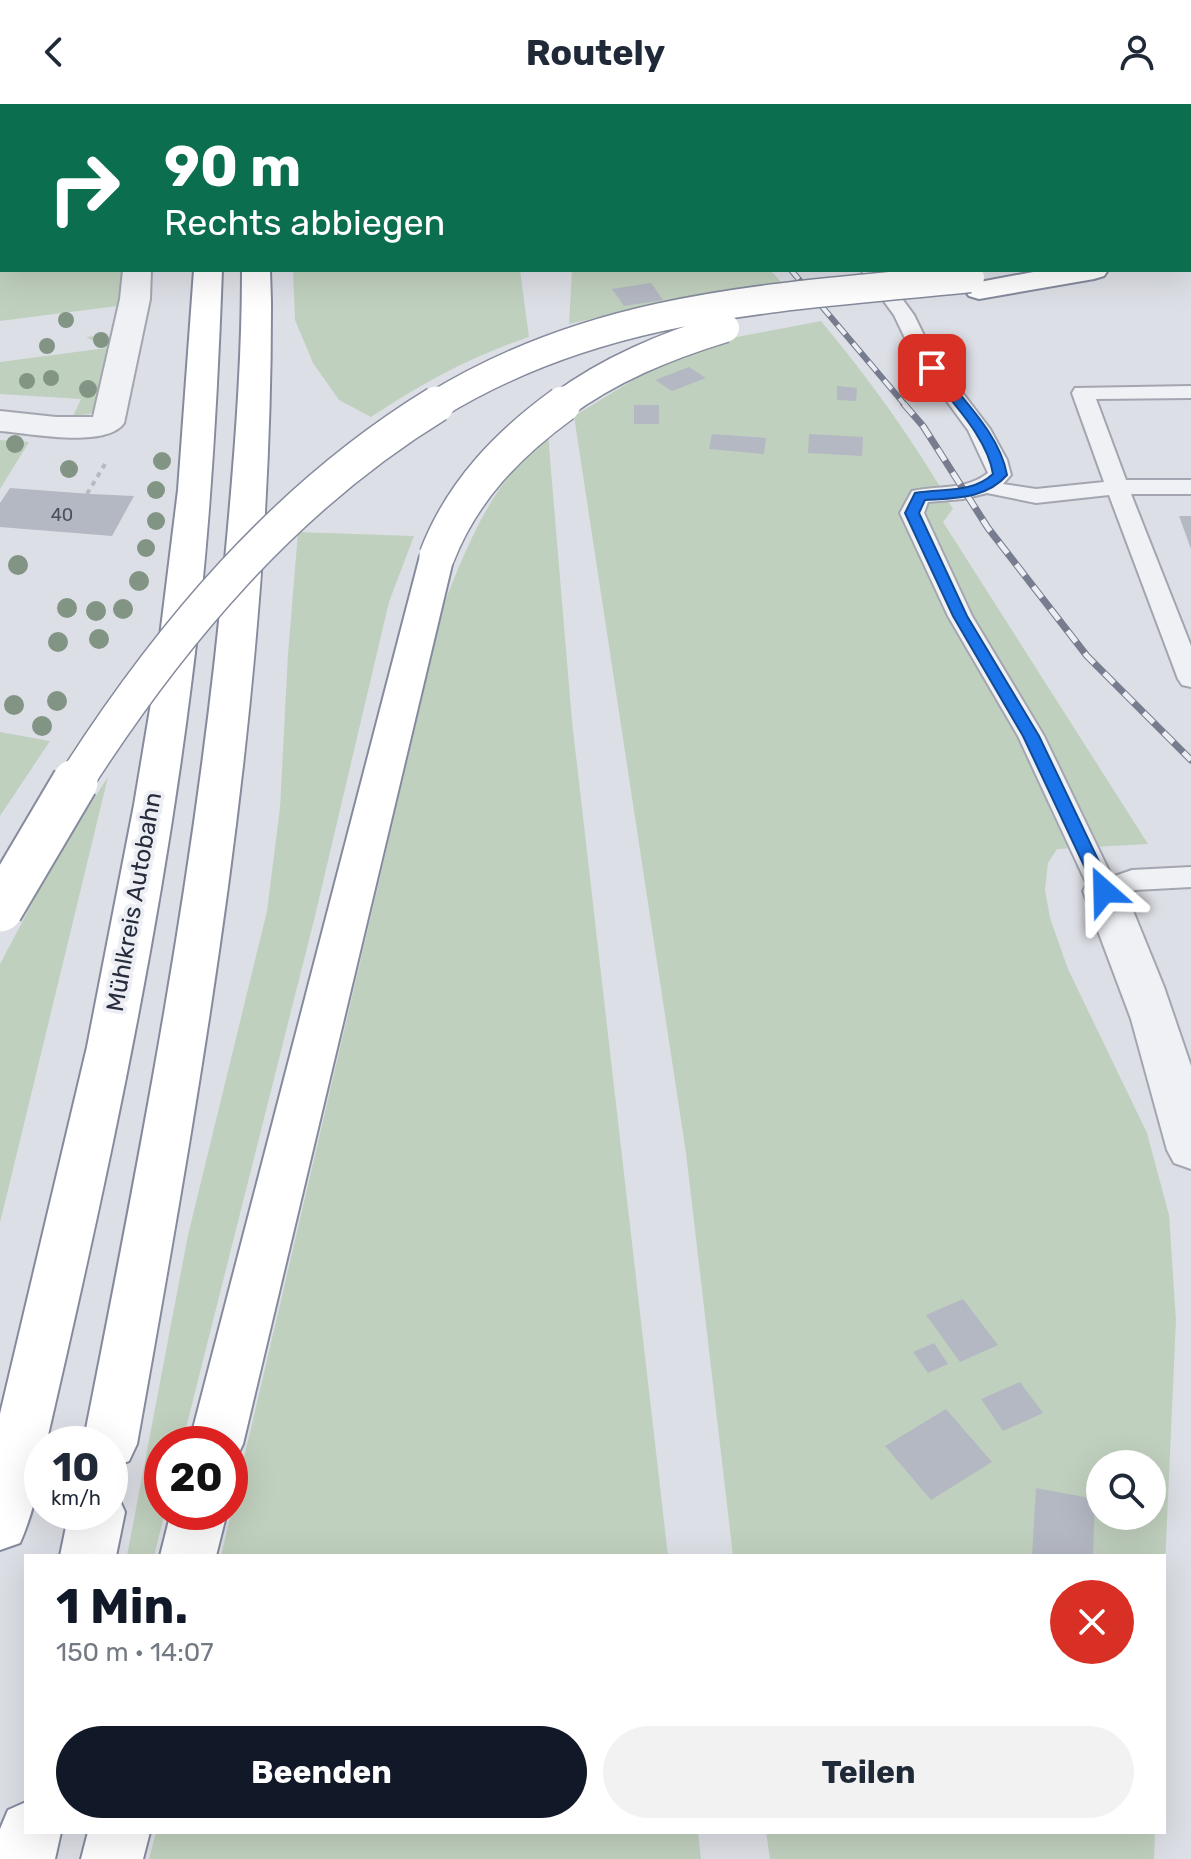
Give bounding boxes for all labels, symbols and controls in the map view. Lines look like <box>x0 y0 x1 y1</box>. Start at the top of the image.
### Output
icon: back <box>32 30 76 74</box>
icon: person <box>1115 30 1159 74</box>
text: Routely <box>526 31 665 74</box>
text: 90 m <box>164 134 301 200</box>
icon: right <box>32 136 136 240</box>
text: Rechts abbiegen <box>164 201 445 244</box>
pin <box>898 334 966 402</box>
icon: arrive <box>910 346 954 390</box>
house number: 40 <box>51 504 73 526</box>
street label: Mühlkreis Autobahn <box>101 790 167 1014</box>
position arrow <box>1062 849 1146 933</box>
speed limit sign: 20 <box>144 1426 248 1530</box>
text: 10 <box>52 1444 100 1491</box>
map controls <box>1086 1450 1166 1530</box>
button: search <box>1086 1450 1166 1530</box>
text: km/h <box>51 1486 101 1510</box>
text: 1 Min. <box>56 1578 188 1635</box>
button: close <box>1050 1580 1134 1664</box>
text: 150 m · 14:07 <box>56 1637 214 1668</box>
button: Beenden <box>56 1726 587 1818</box>
button: Teilen <box>603 1726 1134 1818</box>

